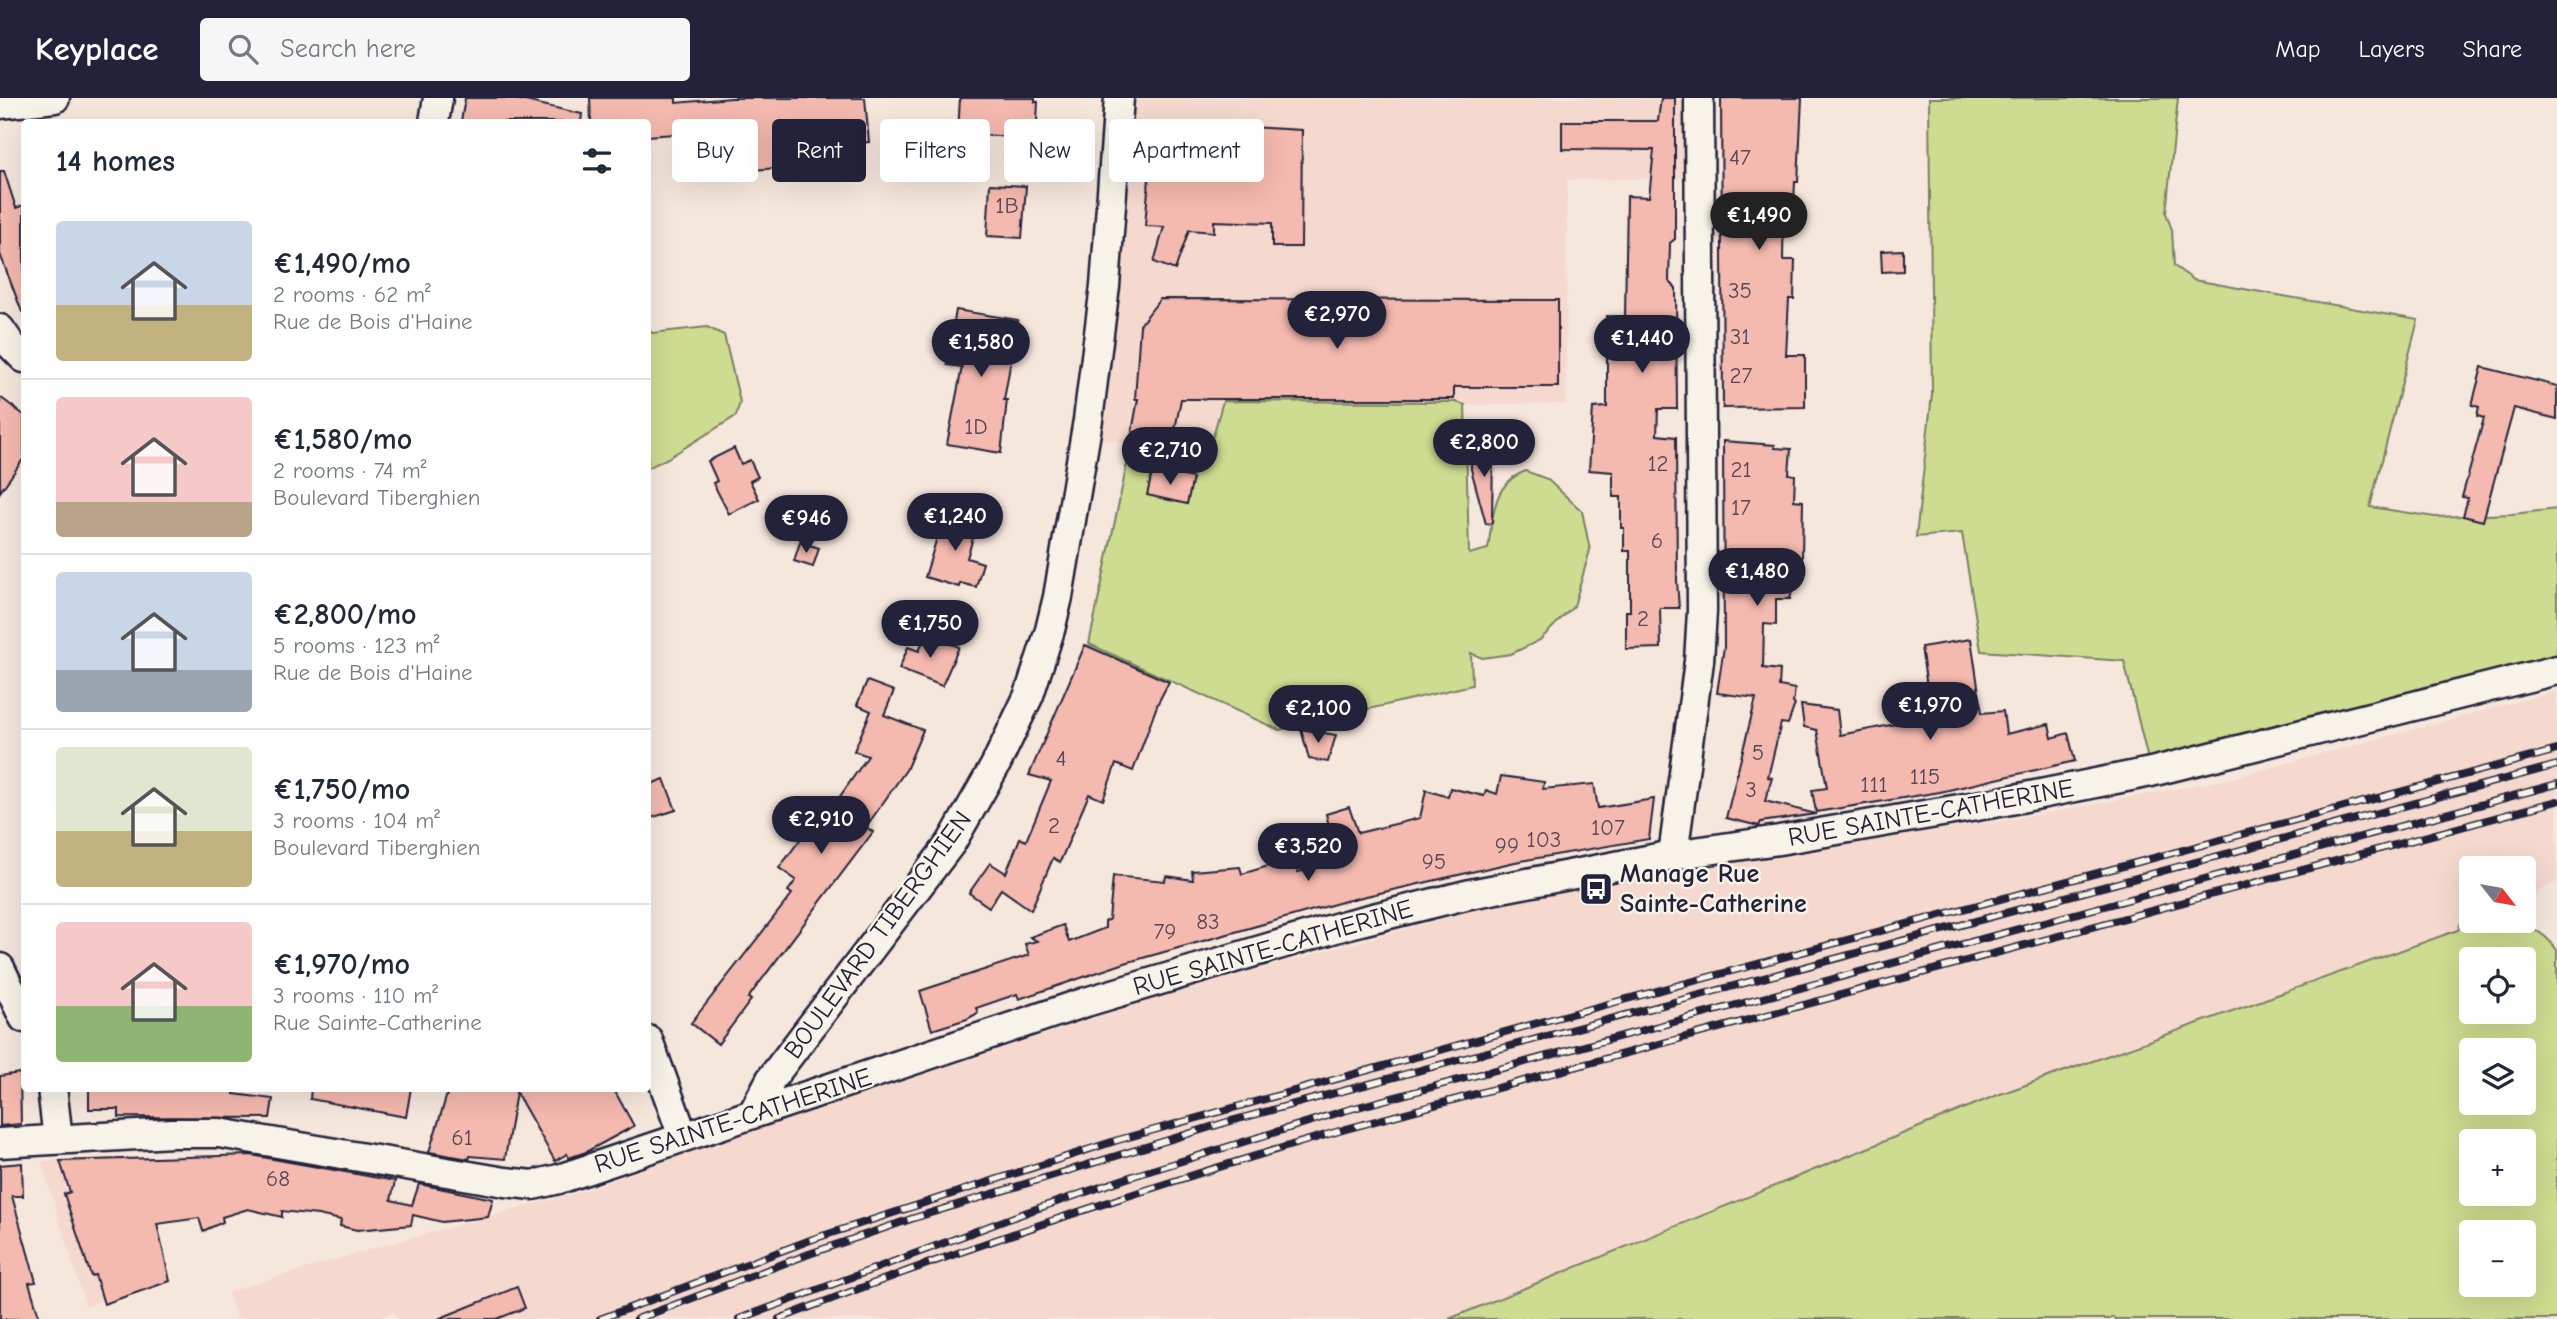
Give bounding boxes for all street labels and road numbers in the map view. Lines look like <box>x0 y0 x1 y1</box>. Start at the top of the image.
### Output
street label: RUE SAINTE-CATHERINE <box>1786 773 2076 853</box>
street label: BOULEVARD TIBERGHIEN <box>778 805 978 1065</box>
street label: RUE SAINTE-CATHERINE <box>1130 894 1416 1002</box>
street label: RUE SAINTE-CATHERINE <box>591 1062 875 1180</box>

